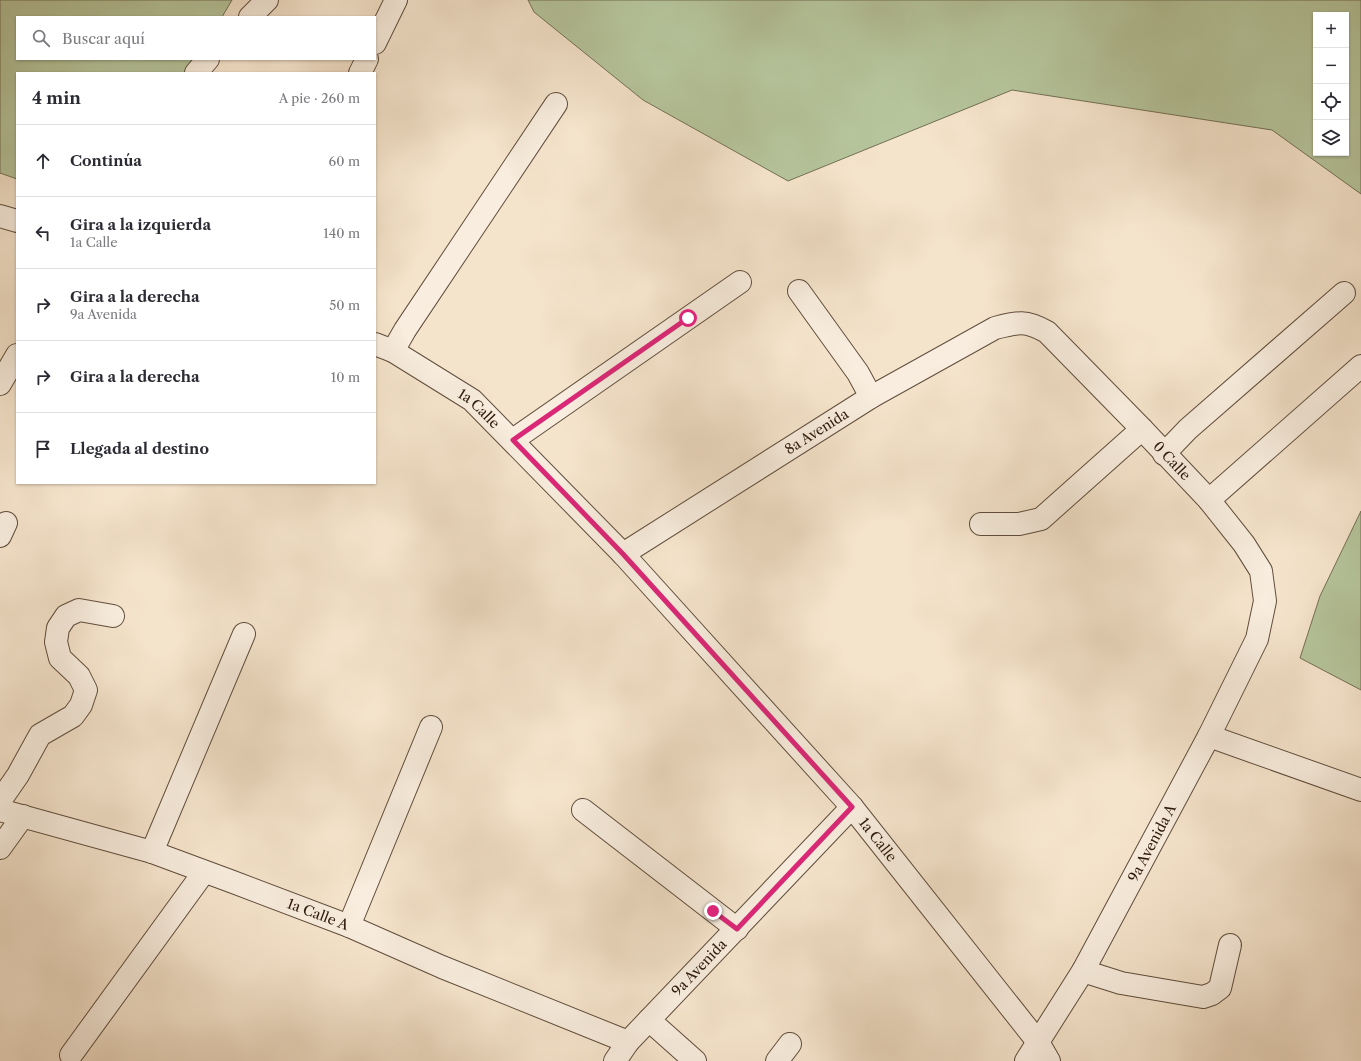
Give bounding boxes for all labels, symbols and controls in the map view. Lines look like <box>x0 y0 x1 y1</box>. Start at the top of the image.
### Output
map controls <box>1313 12 1349 156</box>
button: + <box>1313 12 1349 48</box>
search box <box>16 16 376 60</box>
icon: search <box>30 27 52 49</box>
text: Buscar aquí <box>62 29 145 48</box>
button: − <box>1313 48 1349 84</box>
button: locate <box>1313 84 1349 120</box>
text: 4 min <box>32 88 81 108</box>
text: A pie · 260 m <box>279 90 360 106</box>
button: layers <box>1313 120 1349 156</box>
icon: ahead <box>32 150 54 172</box>
text: Continúa <box>70 151 142 170</box>
text: 60 m <box>329 153 360 169</box>
text: Gira a la izquierda <box>70 215 211 234</box>
icon: left <box>32 222 54 244</box>
text: 140 m <box>323 225 360 241</box>
text: 1a Calle <box>70 234 118 250</box>
text: Gira a la derecha <box>70 287 200 306</box>
icon: right <box>32 294 54 316</box>
text: 50 m <box>329 297 360 313</box>
text: 9a Avenida <box>70 306 137 322</box>
route start <box>679 309 697 327</box>
icon: right <box>32 366 54 388</box>
text: Gira a la derecha <box>70 367 200 386</box>
text: 10 m <box>331 369 360 385</box>
street label: 1a Calle <box>455 385 504 432</box>
street label: 8a Avenida <box>781 404 852 458</box>
street label: 0 Calle <box>1149 437 1195 484</box>
icon: arrive <box>32 438 54 460</box>
text: Llegada al destino <box>70 439 209 458</box>
street label: 9a Avenida A <box>1124 801 1180 885</box>
street label: 1a Calle <box>855 814 901 866</box>
street label: 1a Calle A <box>285 894 352 934</box>
route end <box>704 902 722 920</box>
street label: 9a Avenida <box>668 935 731 1000</box>

